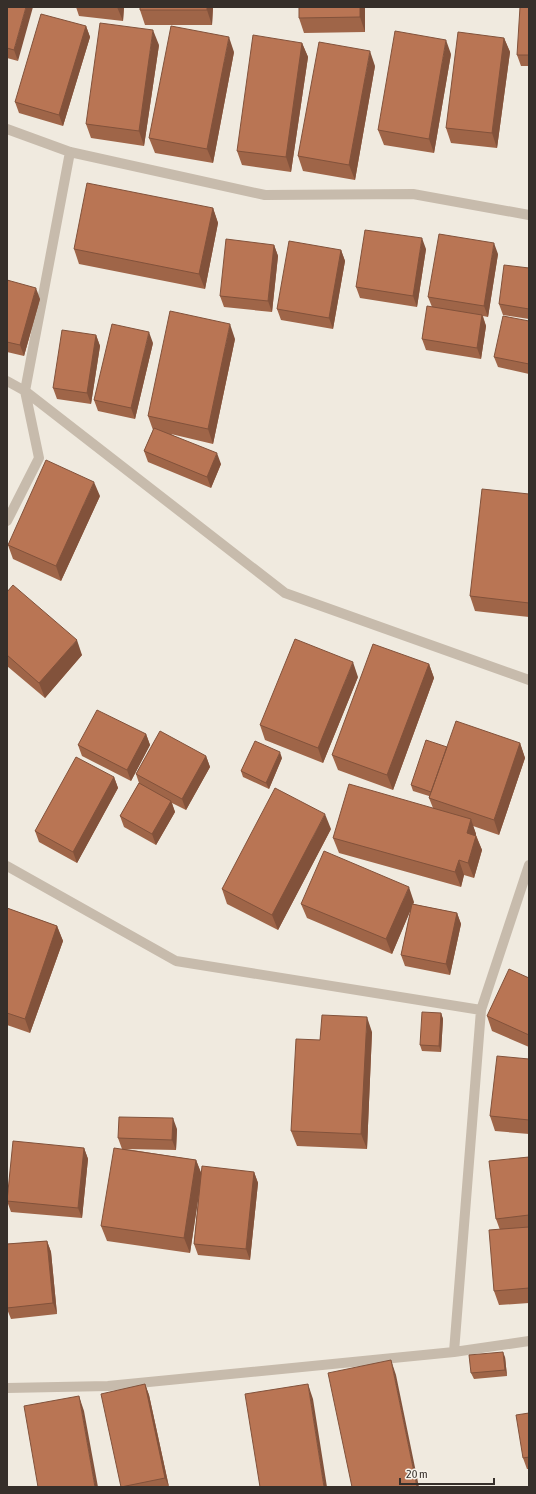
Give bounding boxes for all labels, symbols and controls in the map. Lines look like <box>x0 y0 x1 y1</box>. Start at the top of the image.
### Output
scale bar <box>400 1460 494 1486</box>
text: 20 m <box>406 1467 428 1481</box>

